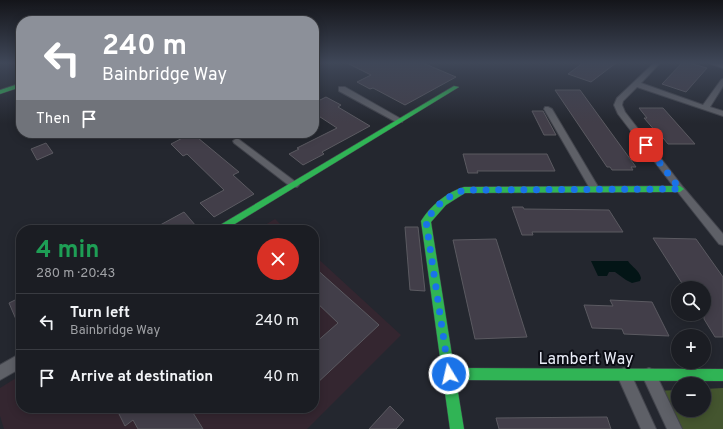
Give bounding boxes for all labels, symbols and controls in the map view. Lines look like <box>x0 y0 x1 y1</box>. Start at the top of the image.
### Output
text: 240 m <box>102 29 187 65</box>
icon: left <box>36 32 88 84</box>
text: Bainbridge Way <box>102 64 227 87</box>
icon: arrive <box>78 108 100 130</box>
text: Then <box>36 110 70 129</box>
pin <box>629 128 663 162</box>
icon: arrive <box>635 134 657 156</box>
text: 4 min <box>36 236 99 266</box>
button: close <box>257 238 299 280</box>
text: 280 m · 20:43 <box>36 266 115 282</box>
map controls <box>671 281 711 417</box>
button: search <box>671 281 711 321</box>
text: Turn left <box>70 304 130 323</box>
icon: left <box>36 311 58 333</box>
text: 240 m <box>255 312 299 331</box>
text: Bainbridge Way <box>70 323 160 339</box>
button: + <box>671 329 711 369</box>
street label: Lambert Way <box>539 350 633 370</box>
position arrow <box>428 353 470 395</box>
icon: arrive <box>36 367 58 389</box>
text: Arrive at destination <box>70 368 213 387</box>
text: 40 m <box>264 368 299 387</box>
button: − <box>671 377 711 417</box>

